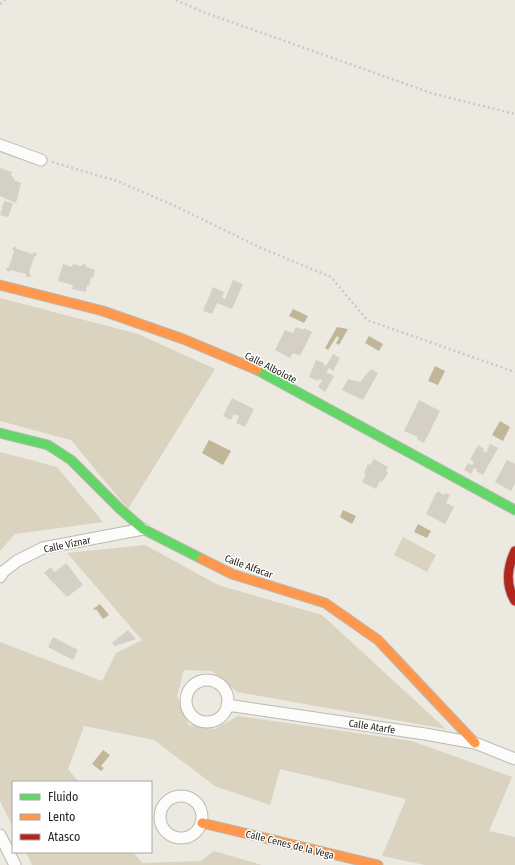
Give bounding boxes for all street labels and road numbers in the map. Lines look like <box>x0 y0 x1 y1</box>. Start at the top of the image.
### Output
street label: Calle Albolote <box>243 350 299 386</box>
street label: Calle Víznar <box>42 533 92 556</box>
street label: Calle Alfacar <box>223 553 275 581</box>
street label: Calle Atarfe <box>348 717 396 737</box>
street label: Calle Cenes de la Vega <box>244 828 335 862</box>

